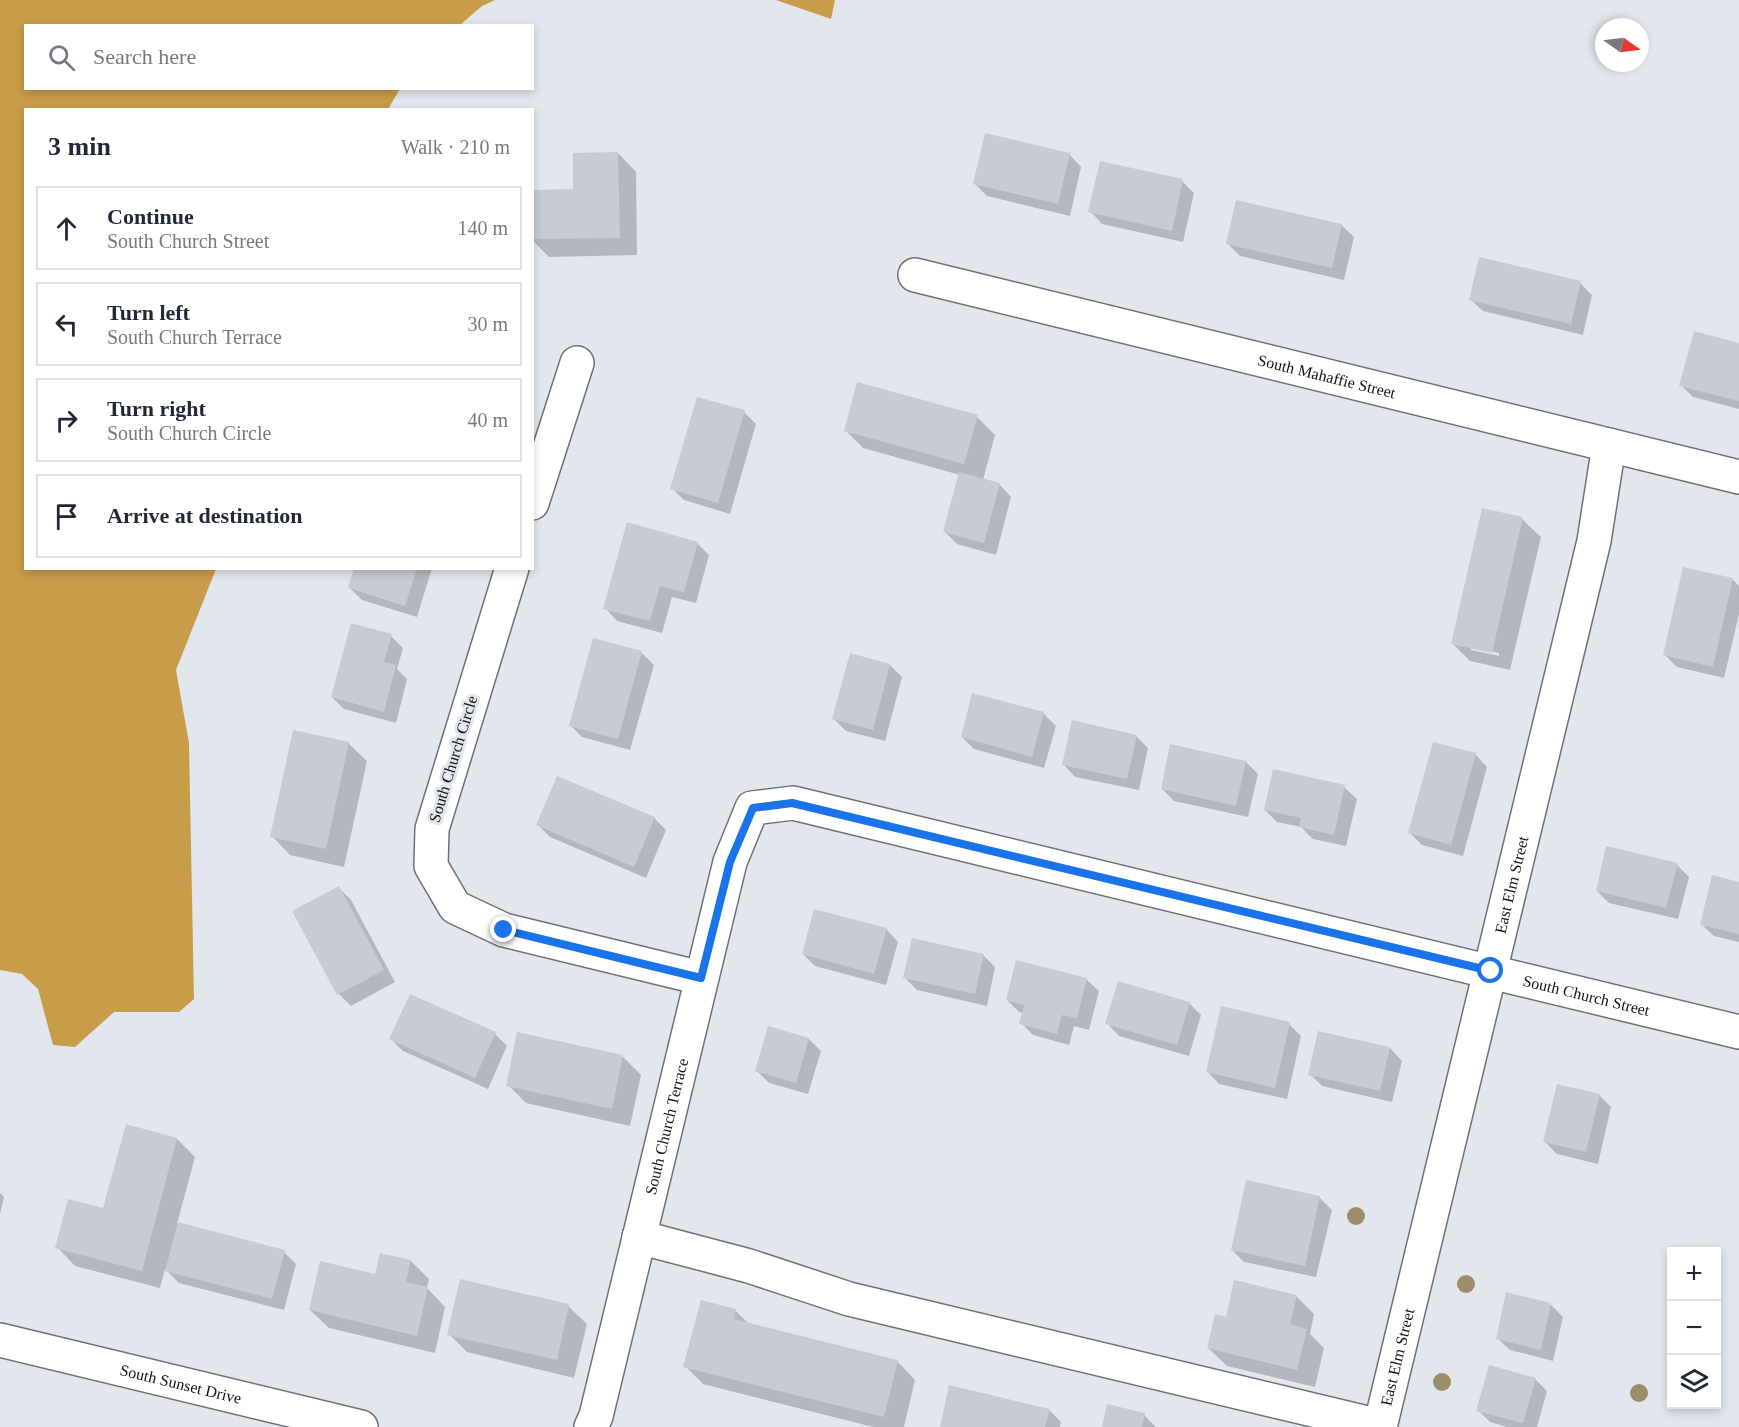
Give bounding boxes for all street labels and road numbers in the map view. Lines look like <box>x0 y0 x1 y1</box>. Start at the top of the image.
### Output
street label: South Mahaffie Street <box>1256 351 1398 401</box>
street label: South Church Circle <box>426 694 480 824</box>
street label: East Elm Street <box>1491 834 1531 935</box>
street label: South Church Street <box>1521 972 1652 1019</box>
street label: South Church Terrace <box>641 1056 691 1196</box>
street label: East Elm Street <box>1377 1306 1417 1407</box>
street label: South Sunset Drive <box>118 1361 243 1406</box>

